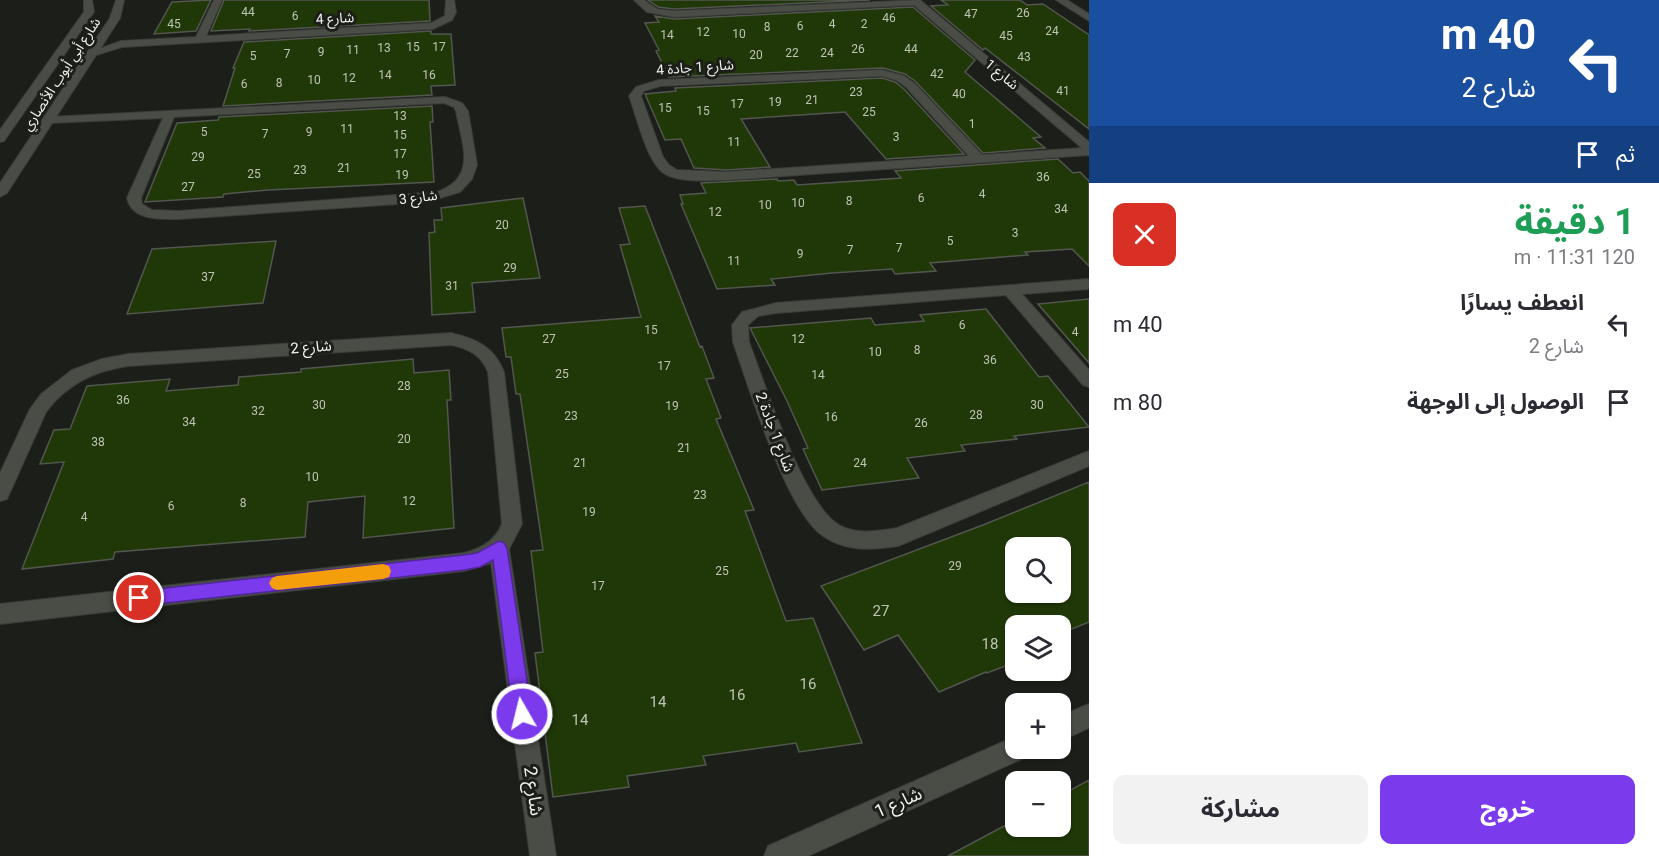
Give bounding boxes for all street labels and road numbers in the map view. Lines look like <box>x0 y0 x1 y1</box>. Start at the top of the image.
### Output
street label: شارع 4 <box>315 9 355 30</box>
street label: شارع أبي أيوب الأنصاري <box>18 14 106 135</box>
street label: شارع 1 <box>980 55 1022 95</box>
street label: شارع 1 جادة 4 <box>655 56 735 81</box>
street label: شارع 3 <box>398 187 439 210</box>
street label: شارع 2 <box>290 337 333 360</box>
street label: شارع 1 جادة 2 <box>749 390 798 476</box>
street label: شارع 2 <box>516 765 548 818</box>
street label: شارع 1 <box>871 782 927 825</box>

